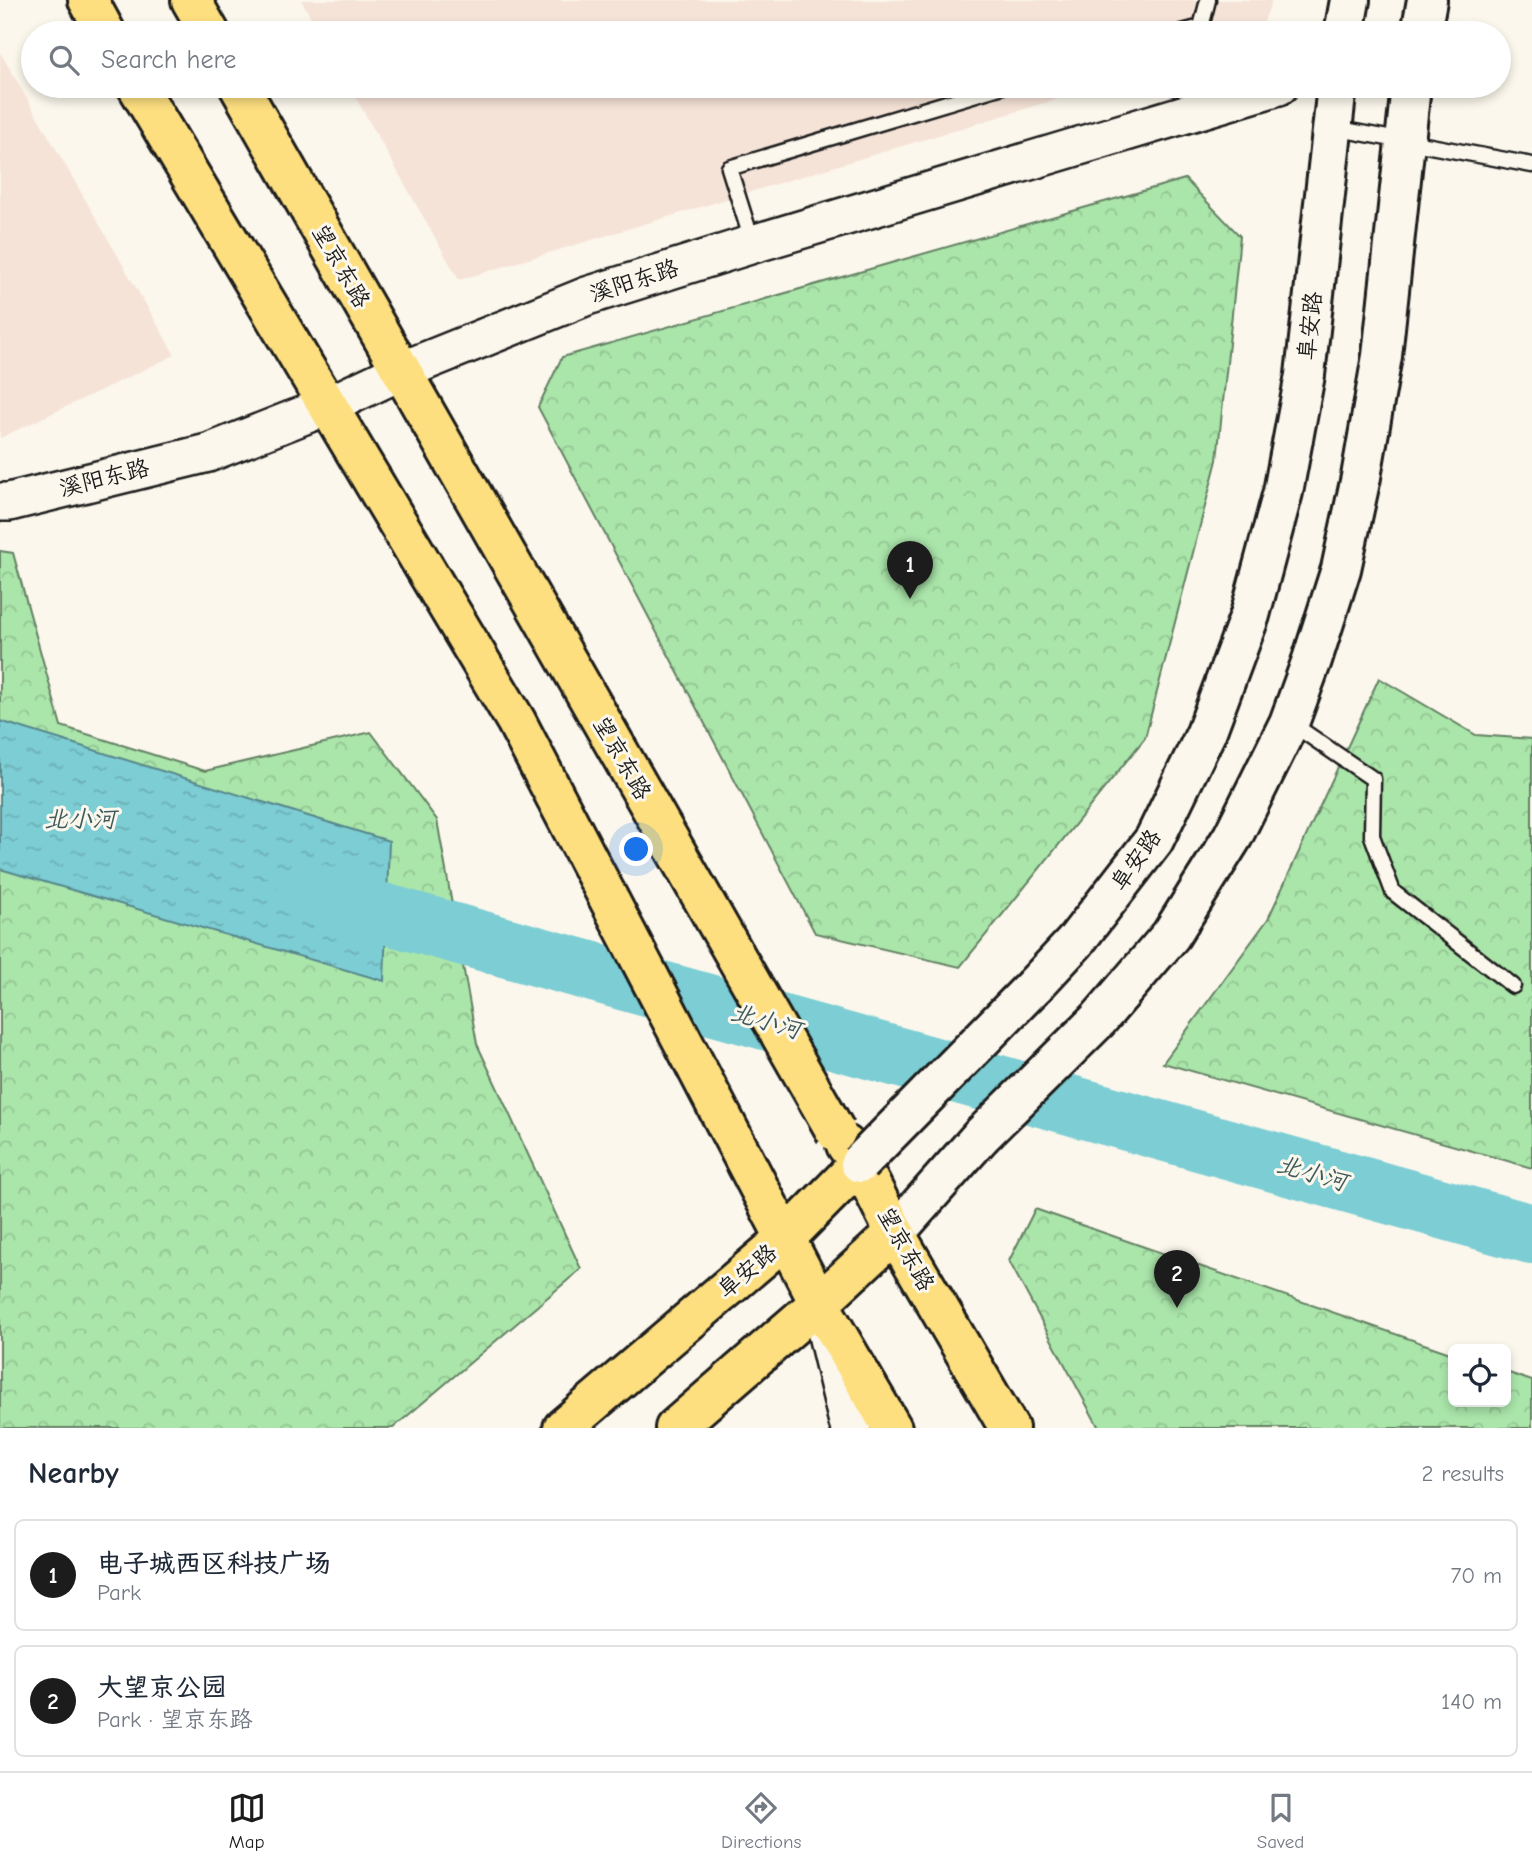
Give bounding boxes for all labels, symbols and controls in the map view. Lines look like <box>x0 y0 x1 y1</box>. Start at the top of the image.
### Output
search box <box>21 21 1511 98</box>
icon: search <box>45 41 83 79</box>
text: Search here <box>101 45 236 75</box>
street label: 望京东路 <box>306 219 376 313</box>
street label: 溪阳东路 <box>586 254 682 308</box>
street label: 阜安路 <box>1293 290 1327 362</box>
street label: 溪阳东路 <box>56 454 152 502</box>
pin: 1 <box>887 541 933 599</box>
street label: 望京东路 <box>587 711 657 805</box>
water label: 北小河 <box>44 805 120 833</box>
street label: 阜安路 <box>1105 824 1167 896</box>
your location <box>619 832 653 866</box>
water label: 北小河 <box>728 998 808 1045</box>
water label: 北小河 <box>1274 1150 1354 1197</box>
street label: 望京东路 <box>872 1202 940 1296</box>
street label: 阜安路 <box>712 1238 782 1304</box>
pin: 2 <box>1154 1250 1200 1308</box>
map controls <box>1448 1344 1511 1407</box>
button: locate <box>1448 1344 1511 1407</box>
text: Nearby <box>28 1456 119 1491</box>
text: 2 results <box>1422 1460 1504 1487</box>
text: 电子城西区科技广场 <box>97 1549 331 1579</box>
text: 1 <box>48 1562 58 1589</box>
text: 70 m <box>1450 1562 1502 1589</box>
text: Park <box>97 1579 141 1606</box>
text: 大望京公园 <box>97 1673 227 1703</box>
text: 2 <box>47 1688 59 1715</box>
text: 140 m <box>1441 1688 1502 1715</box>
text: Park · 望京东路 <box>97 1706 252 1733</box>
tab: Map <box>228 1789 266 1853</box>
tab: Directions <box>721 1789 801 1853</box>
tab: Saved <box>1257 1789 1304 1853</box>

